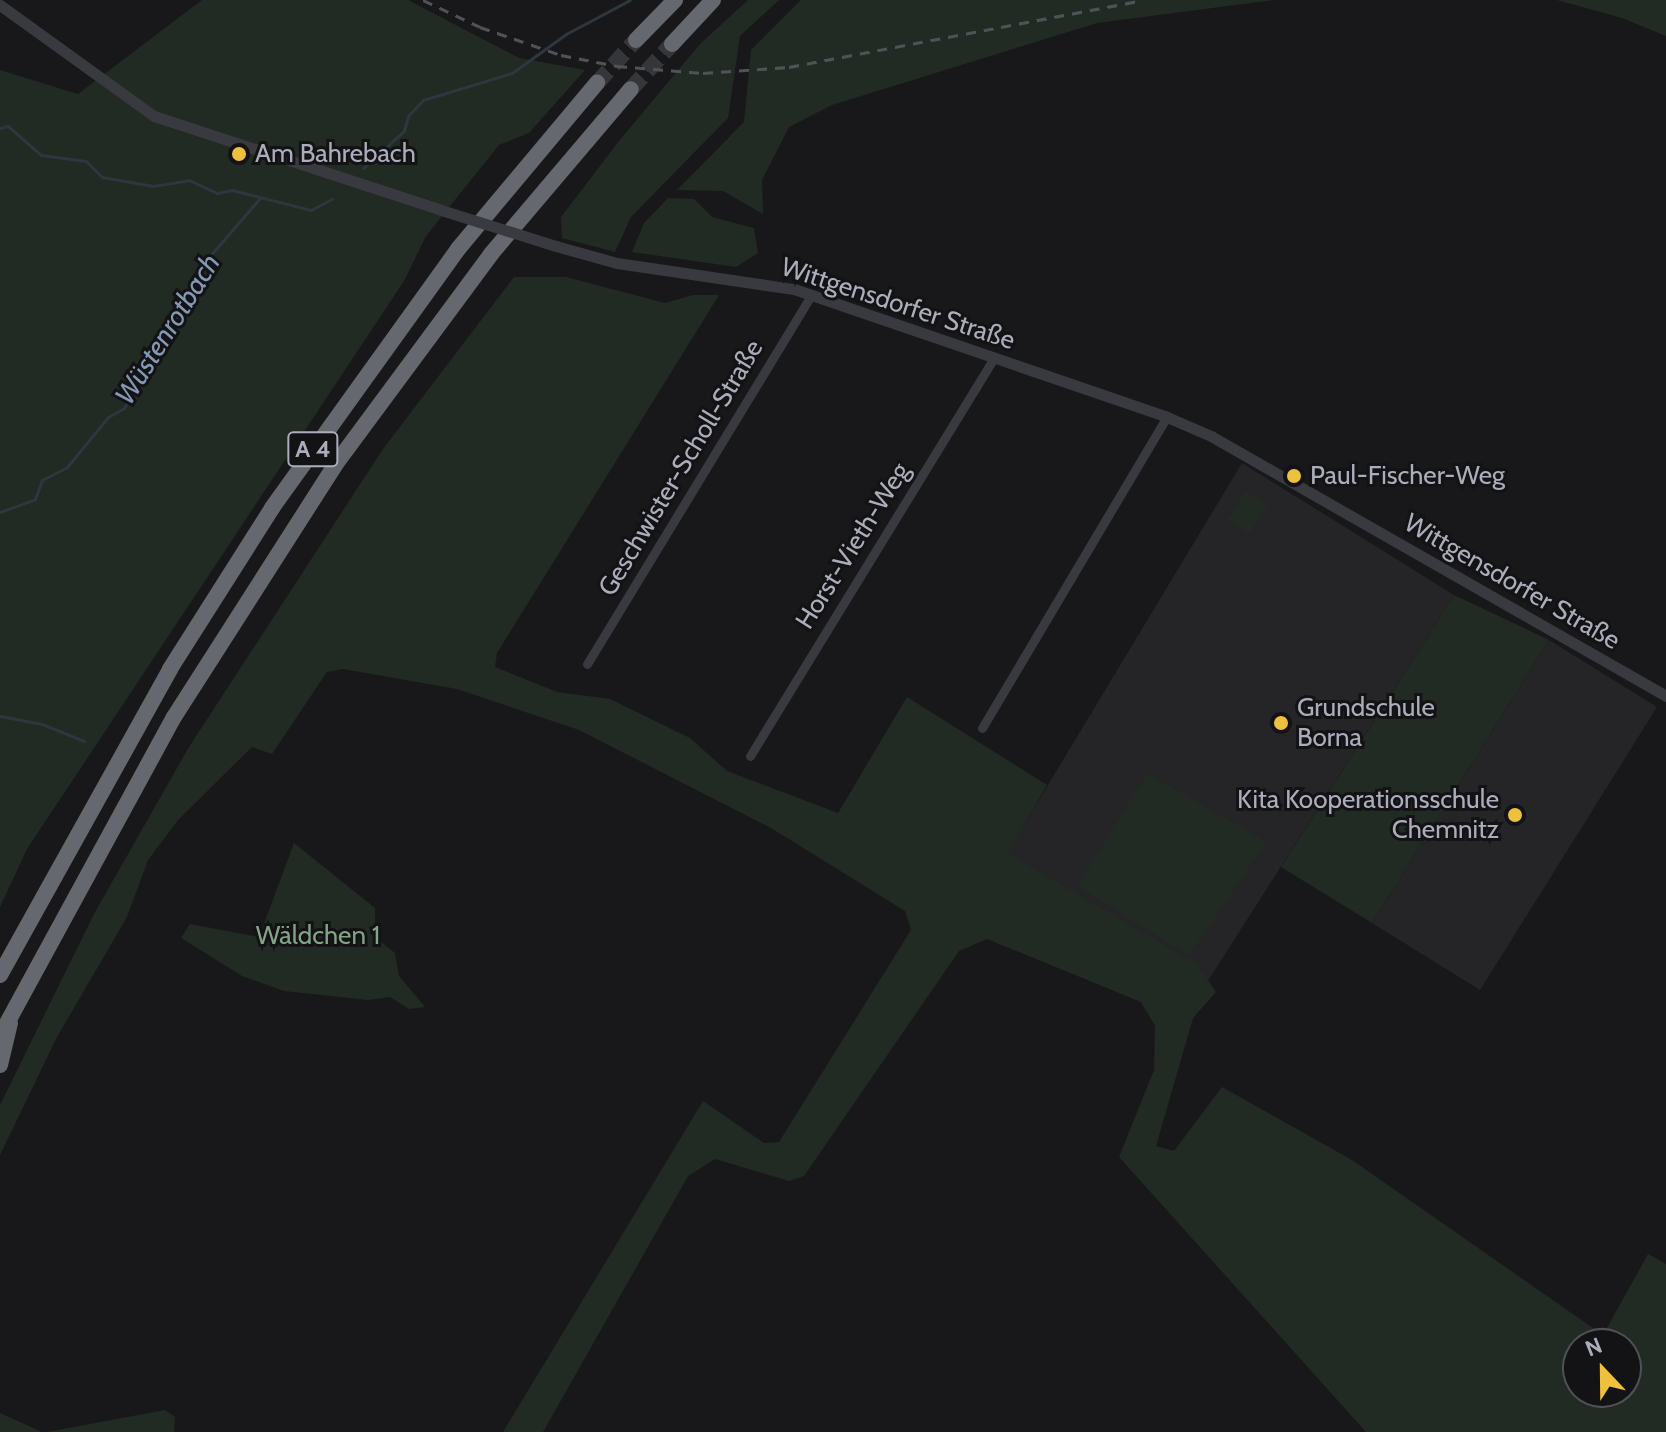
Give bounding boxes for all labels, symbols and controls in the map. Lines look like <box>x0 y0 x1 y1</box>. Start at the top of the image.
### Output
place label: Am Bahrebach <box>255 138 416 170</box>
marker: Am Bahrebach <box>230 145 248 163</box>
water label: Wüstenrotbach <box>107 247 227 411</box>
street label: Wittgensdorfer Straße <box>777 251 1019 357</box>
street label: Geschwister-Scholl-Straße <box>592 334 770 602</box>
road number: A 4 <box>287 429 339 469</box>
street label: Horst-Vieth-Weg <box>789 457 917 635</box>
place label: Paul-Fischer-Weg <box>1310 460 1505 492</box>
marker: Paul-Fischer-Weg <box>1285 467 1303 485</box>
street label: Wittgensdorfer Straße <box>1399 507 1625 657</box>
place label: Grundschule Borna <box>1297 692 1435 754</box>
marker: Grundschule Borna <box>1272 714 1290 732</box>
place label: Kita Kooperationsschule Chemnitz <box>1237 784 1499 846</box>
marker: Kita Kooperationsschule Chemnitz <box>1506 806 1524 824</box>
park label: Wäldchen 1 <box>256 920 380 952</box>
north arrow <box>1562 1328 1642 1408</box>
text: N <box>1581 1332 1606 1363</box>

